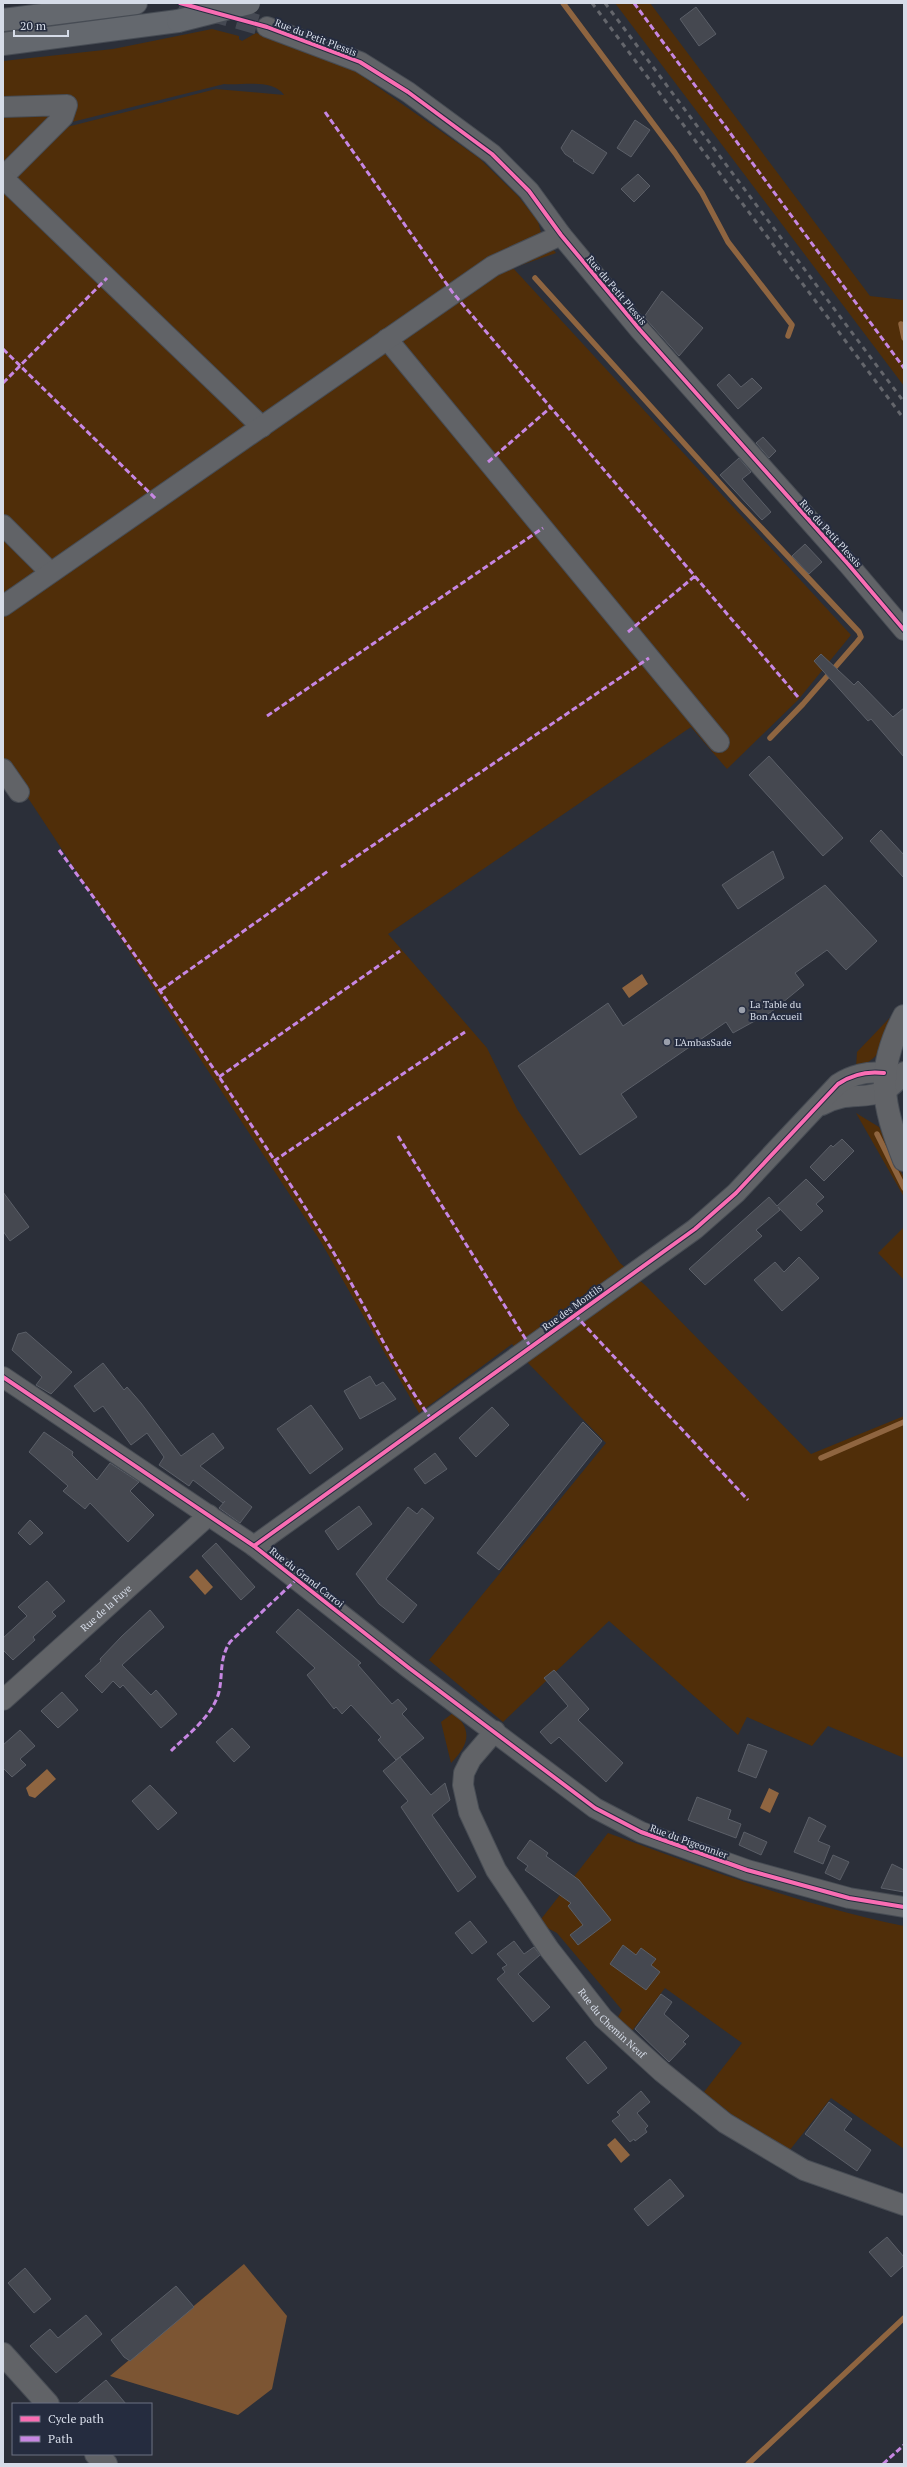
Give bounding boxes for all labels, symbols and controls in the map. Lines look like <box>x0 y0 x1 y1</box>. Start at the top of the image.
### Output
scale bar <box>14 12 68 38</box>
street label: Rue du Petit Plessis <box>273 16 359 59</box>
text: 20 m <box>20 18 47 33</box>
street label: Rue du Petit Plessis <box>584 253 650 328</box>
street label: Rue du Petit Plessis <box>797 497 865 570</box>
place label: La Table du Bon Accueil <box>750 998 802 1023</box>
marker: La Table du Bon Accueil <box>737 1005 747 1015</box>
place label: L'AmbasSade <box>675 1036 732 1049</box>
marker: L'AmbasSade <box>662 1037 672 1047</box>
street label: Rue des Montils <box>540 1281 605 1334</box>
street label: Rue du Grand Carroi <box>267 1544 346 1610</box>
street label: Rue de la Fuye <box>78 1582 134 1634</box>
street label: Rue du Pigeonnier <box>648 1821 730 1862</box>
street label: Rue du Chemin Neuf <box>575 1986 649 2061</box>
legend <box>12 2403 152 2455</box>
text: Cycle path <box>48 2411 104 2426</box>
text: Path <box>48 2431 73 2446</box>

